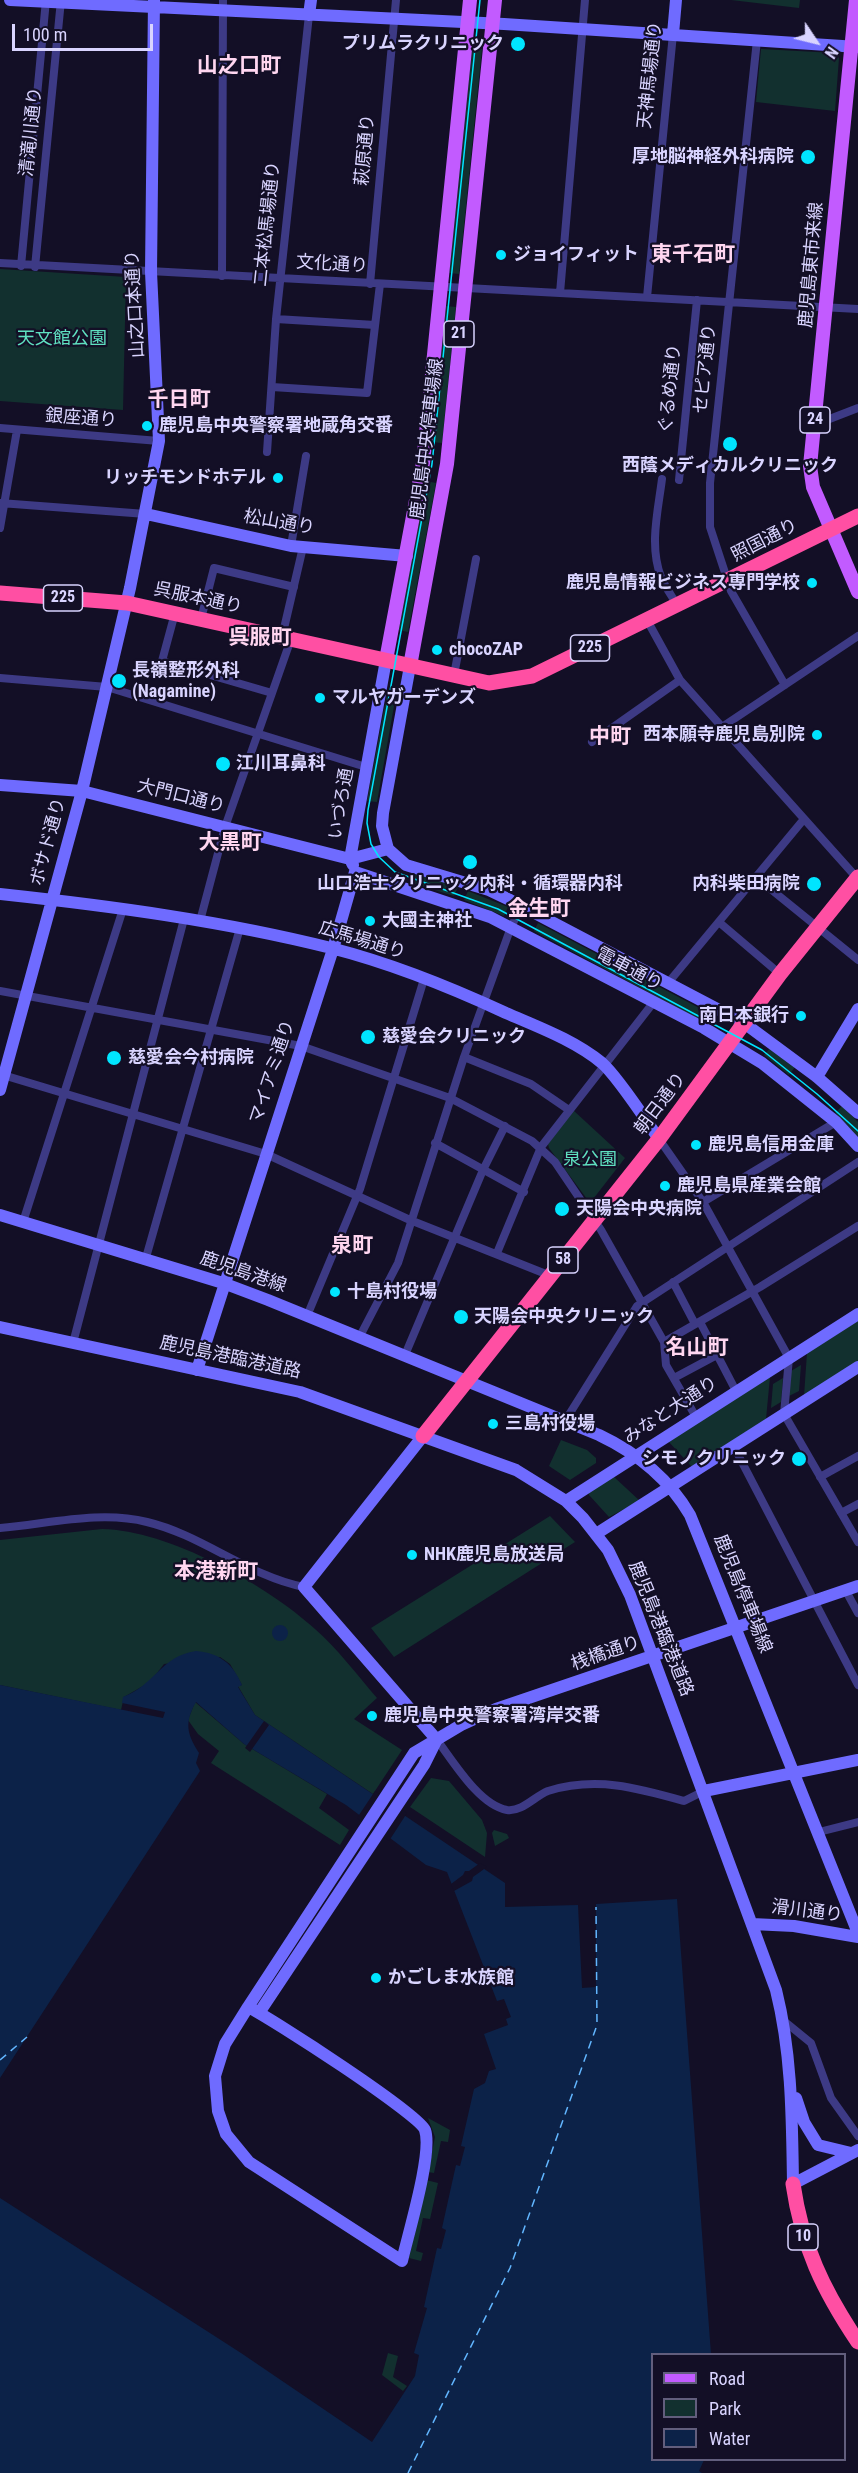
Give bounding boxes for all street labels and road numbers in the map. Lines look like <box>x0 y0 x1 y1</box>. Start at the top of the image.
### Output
street label: 天神馬場通り <box>635 20 667 130</box>
street label: 清滝川通り <box>17 86 47 178</box>
street label: 萩原通り <box>352 113 380 187</box>
street label: 二本松馬場通り <box>251 160 285 288</box>
street label: 鹿児島東市来線 <box>796 201 828 329</box>
street label: 山之口本通り <box>122 250 150 358</box>
street label: 文化通り <box>295 252 369 278</box>
road number: 21 <box>444 321 474 347</box>
street label: セピア通り <box>691 323 721 415</box>
street label: ぐるめ通り <box>656 343 686 435</box>
street label: 鹿児島中央停車場線 <box>407 357 449 521</box>
street label: 銀座通り <box>44 406 118 432</box>
road number: 24 <box>800 407 830 433</box>
street label: 松山通り <box>242 506 316 540</box>
street label: 照国通り <box>728 515 802 567</box>
street label: 呉服本通り <box>152 579 244 619</box>
road number: 225 <box>44 585 82 611</box>
road number: 225 <box>570 635 610 661</box>
street label: いづろ通 <box>325 767 359 841</box>
street label: 大門口通り <box>135 776 227 818</box>
street label: ボサド通り <box>27 796 71 888</box>
street label: 広馬場通り <box>316 918 408 964</box>
street label: 電車通り <box>592 944 666 996</box>
street label: マイアミ通り <box>246 1017 300 1127</box>
street label: 朝日通り <box>631 1069 691 1139</box>
road number: 58 <box>548 1247 578 1273</box>
street label: 鹿児島港線 <box>197 1248 289 1298</box>
street label: 鹿児島港臨港道路 <box>157 1332 303 1384</box>
street label: みなと大通り <box>620 1373 722 1449</box>
street label: 鹿児島停車場線 <box>708 1532 776 1656</box>
street label: 鹿児島港臨港道路 <box>623 1558 697 1700</box>
street label: 桟橋通り <box>568 1632 644 1676</box>
street label: 滑川通り <box>770 1897 844 1927</box>
road number: 10 <box>788 2224 818 2250</box>

